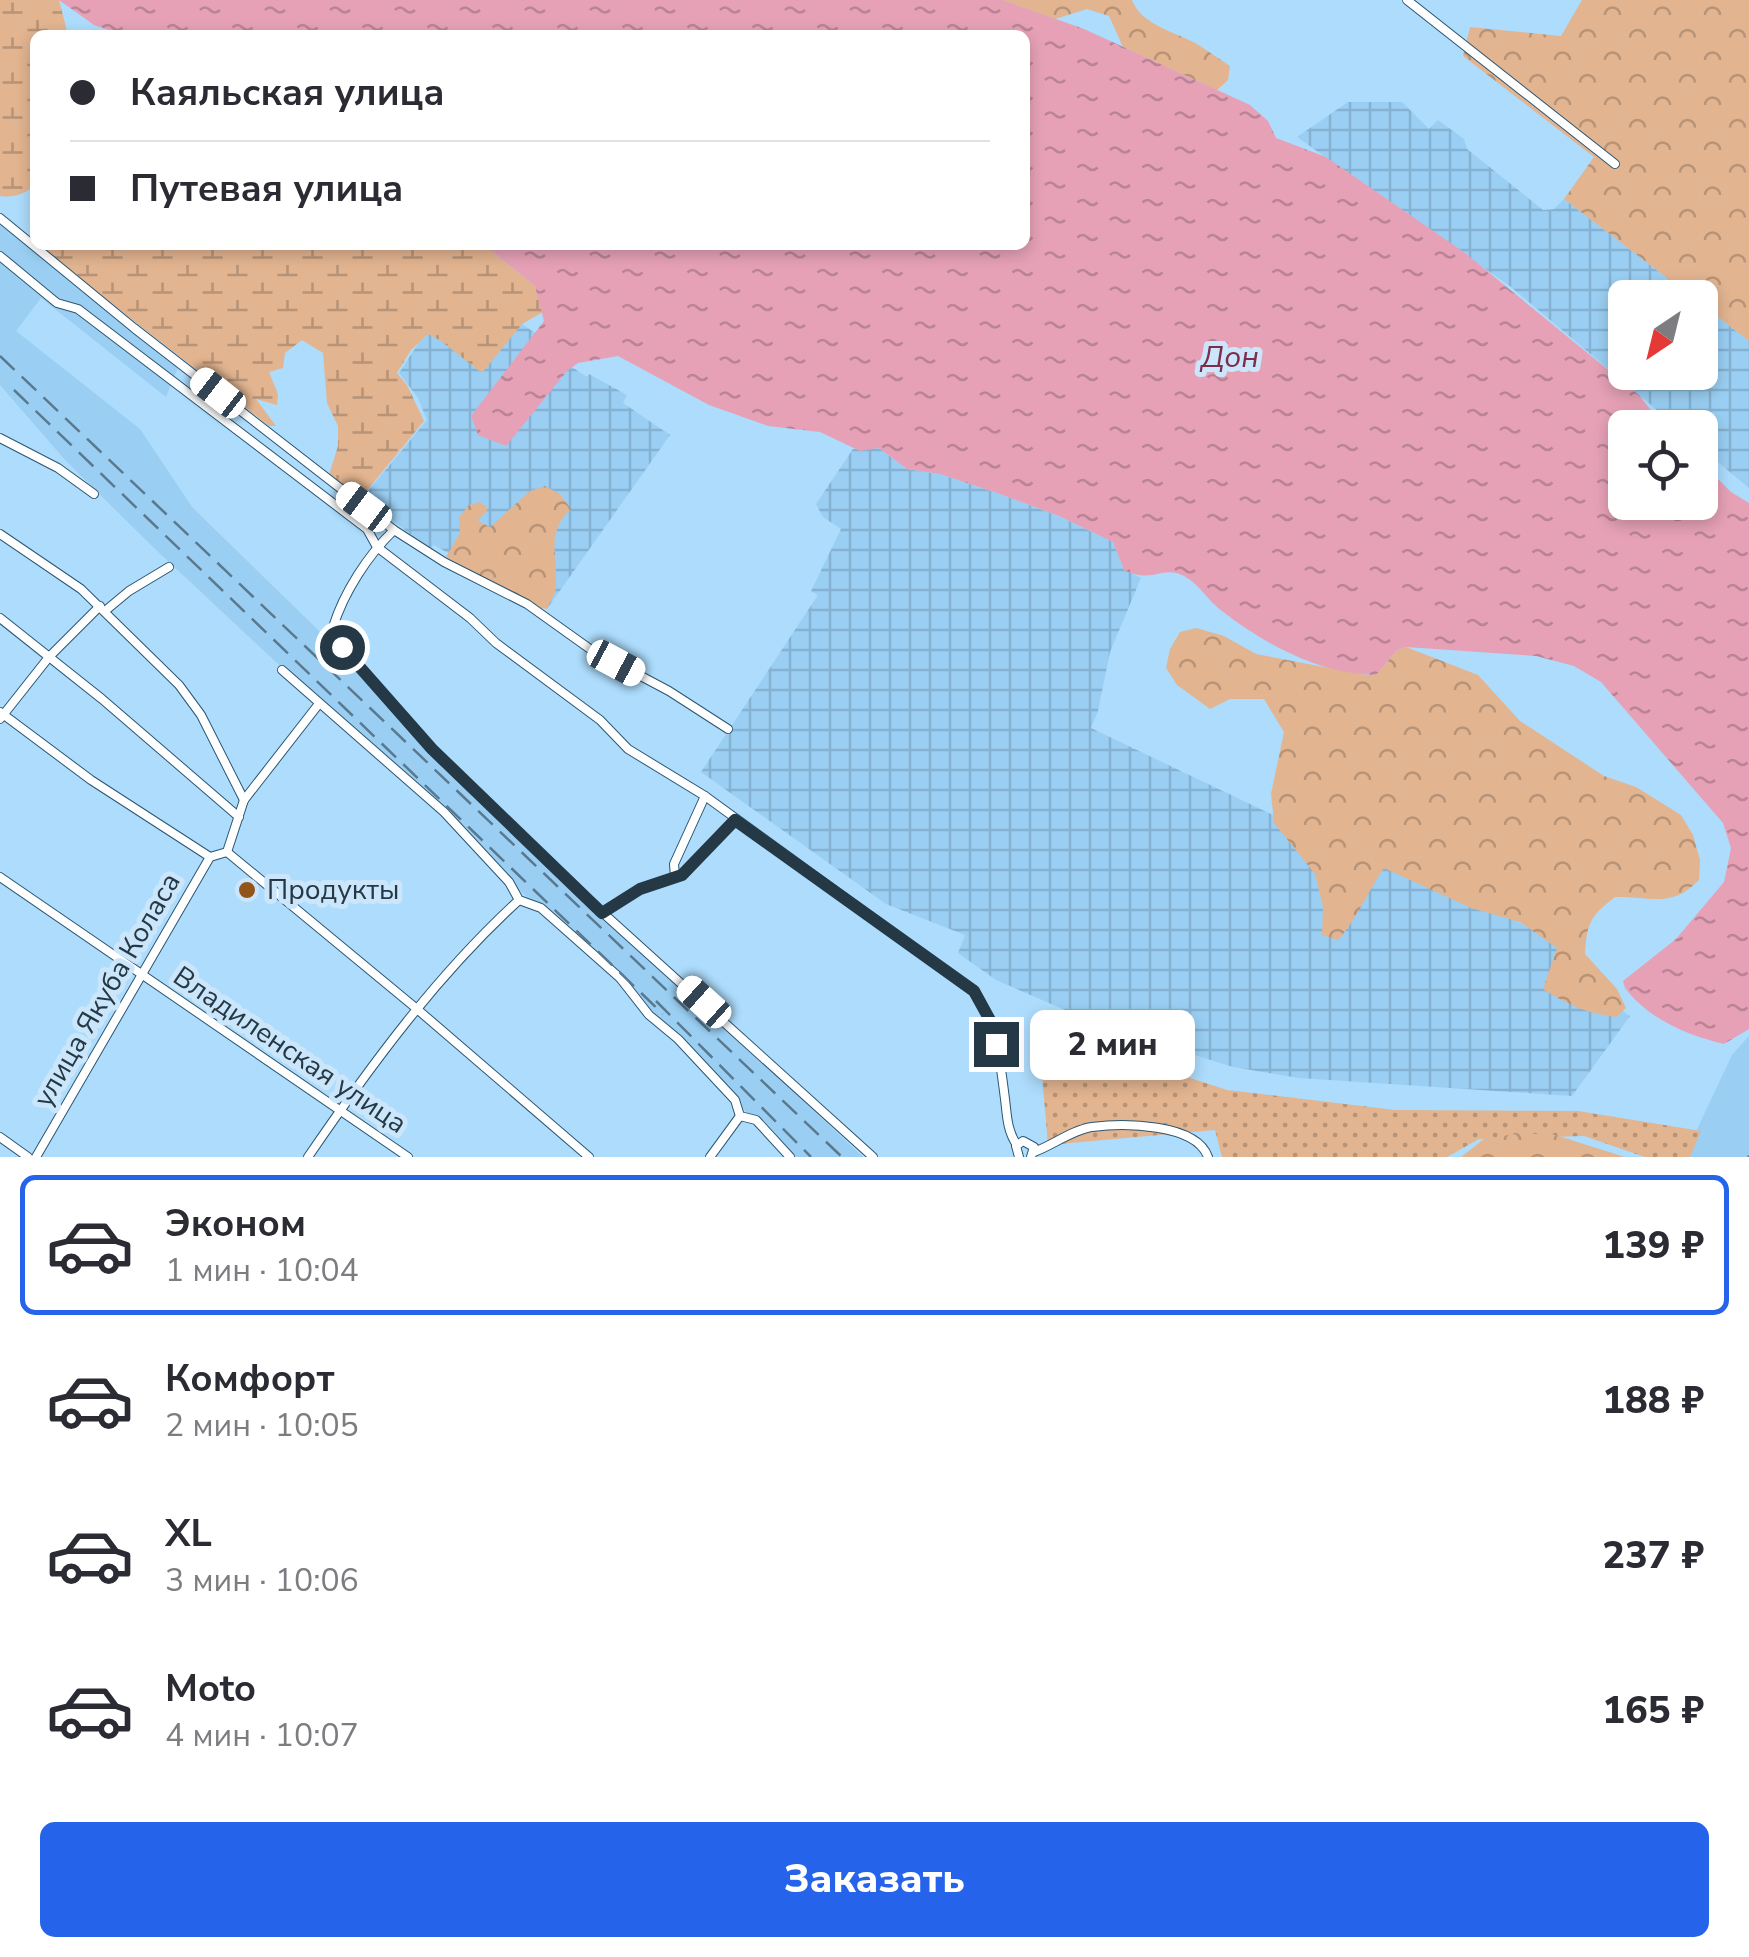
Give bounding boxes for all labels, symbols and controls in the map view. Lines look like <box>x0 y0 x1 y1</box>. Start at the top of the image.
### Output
text: Каяльская улица <box>130 67 445 118</box>
text: Путевая улица <box>130 163 403 214</box>
north arrow <box>1608 280 1718 390</box>
map controls <box>1608 280 1718 520</box>
water label: Дон <box>1199 337 1259 378</box>
car <box>185 363 251 423</box>
button: locate <box>1608 410 1718 520</box>
car <box>331 477 397 537</box>
route start <box>320 625 365 670</box>
car <box>582 636 650 690</box>
street label: улица Якуба Коласа <box>24 866 190 1114</box>
place label: Продукты <box>267 871 399 909</box>
marker: Продукты <box>236 879 258 901</box>
street label: Владиленская улица <box>166 958 414 1142</box>
car <box>672 971 736 1033</box>
callout: 2 мин <box>1031 1009 1196 1079</box>
route end <box>974 1022 1019 1067</box>
text: 2 мин <box>1067 1023 1158 1066</box>
text: Эконом <box>165 1198 306 1249</box>
icon: car <box>45 1200 135 1290</box>
text: 139 ₽ <box>1602 1220 1704 1271</box>
text: 1 мин · 10:04 <box>165 1249 359 1292</box>
text: Комфорт <box>165 1353 334 1404</box>
icon: car <box>45 1355 135 1445</box>
text: 188 ₽ <box>1602 1375 1704 1426</box>
text: 2 мин · 10:05 <box>165 1404 359 1447</box>
text: XL <box>165 1508 212 1559</box>
icon: car <box>45 1510 135 1600</box>
text: 237 ₽ <box>1602 1530 1704 1581</box>
text: 3 мин · 10:06 <box>165 1559 359 1602</box>
text: Moto <box>165 1663 256 1714</box>
icon: car <box>45 1665 135 1755</box>
text: 165 ₽ <box>1602 1685 1704 1736</box>
text: 4 мин · 10:07 <box>165 1714 359 1757</box>
button: Заказать <box>40 1822 1709 1937</box>

